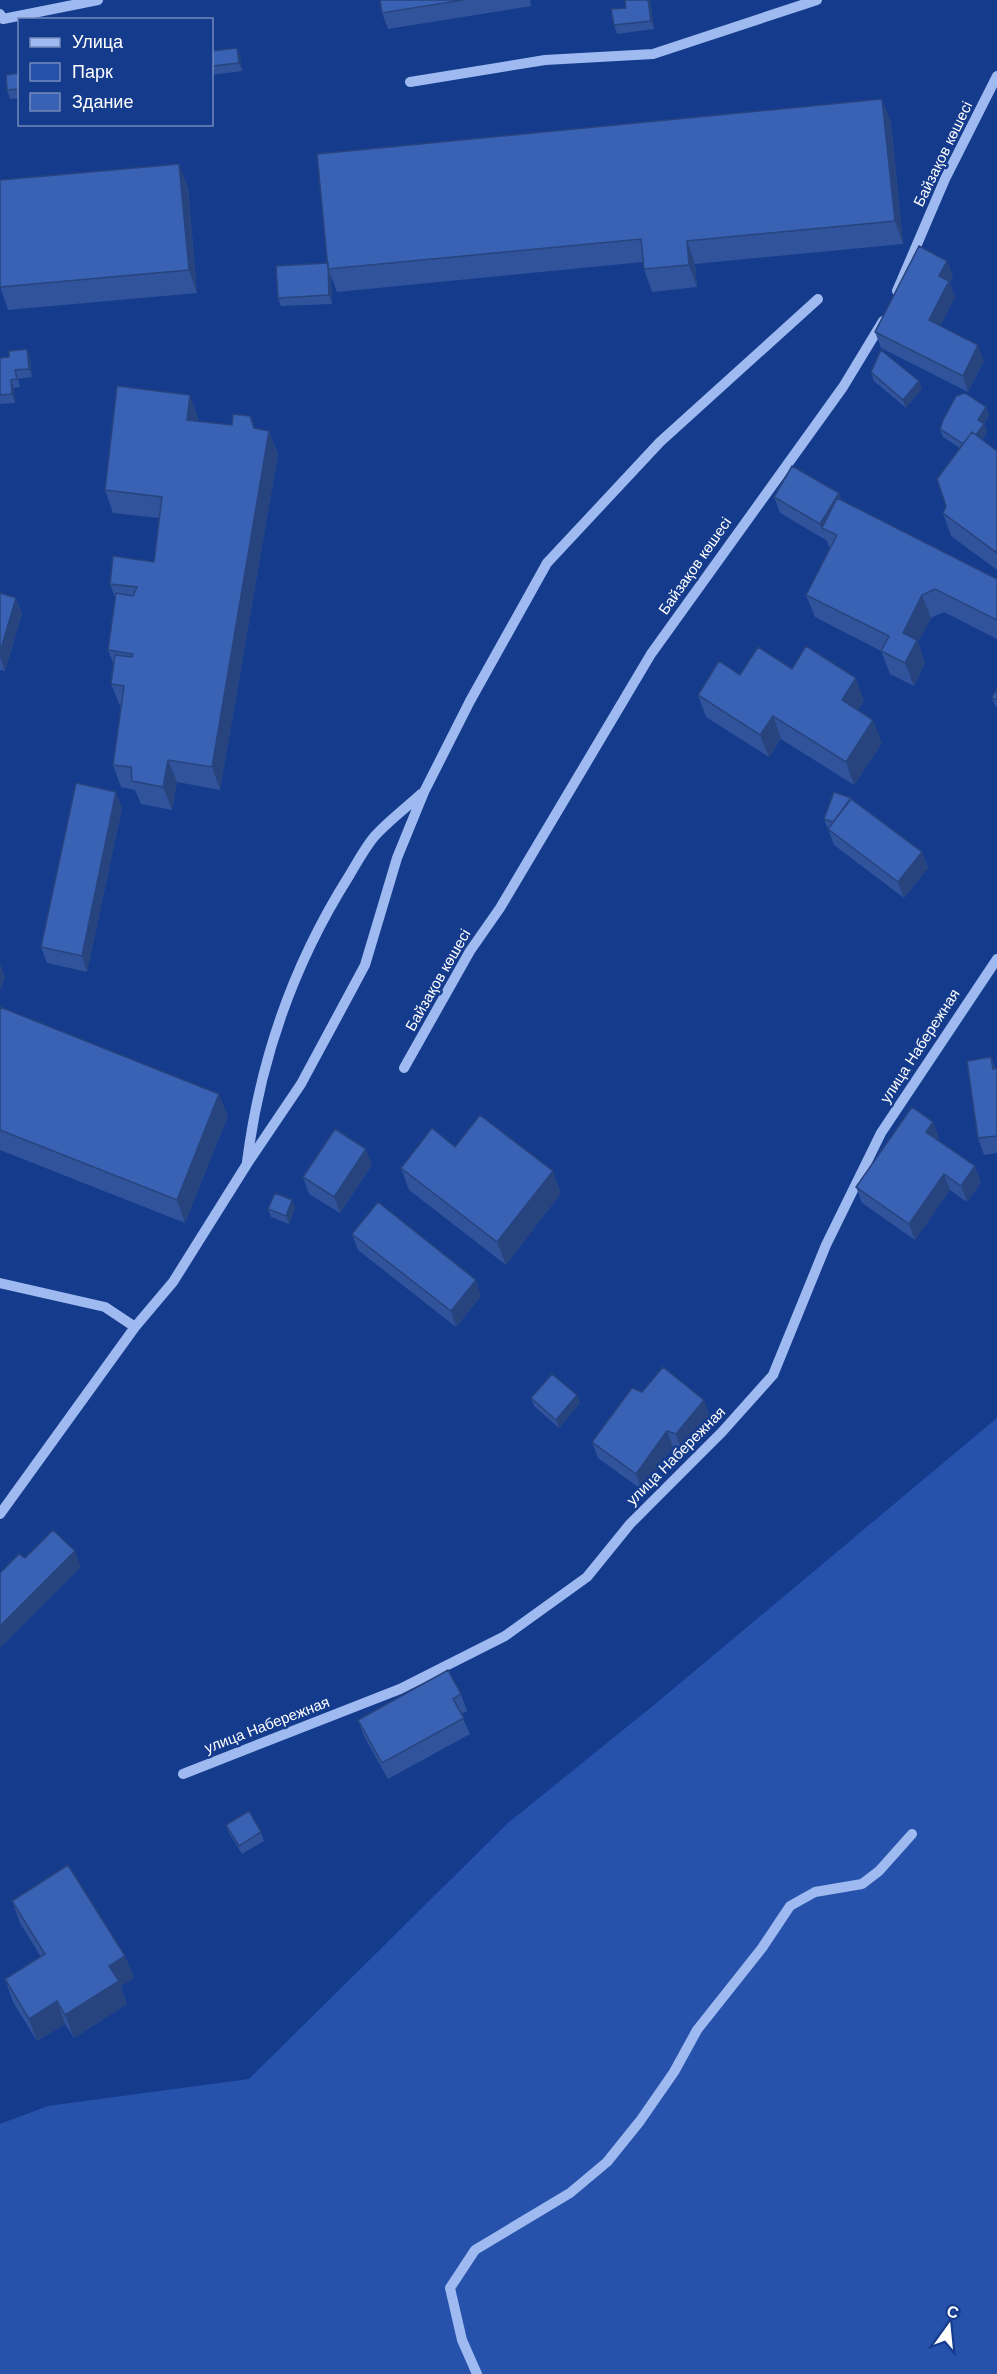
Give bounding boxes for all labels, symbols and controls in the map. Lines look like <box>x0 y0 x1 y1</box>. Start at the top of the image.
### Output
legend <box>18 18 213 126</box>
text: Улица <box>72 30 124 54</box>
text: Парк <box>72 60 113 84</box>
text: Здание <box>72 90 133 114</box>
street label: Байзақов көшесі <box>909 98 977 210</box>
street label: Байзақов көшесі <box>654 513 736 619</box>
street label: Байзақов көшесі <box>401 925 475 1035</box>
street label: улица Набережная <box>876 985 964 1107</box>
street label: улица Набережная <box>622 1402 730 1510</box>
street label: улица Набережная <box>202 1692 332 1758</box>
north arrow <box>919 2296 979 2356</box>
text: С <box>944 2300 961 2324</box>

